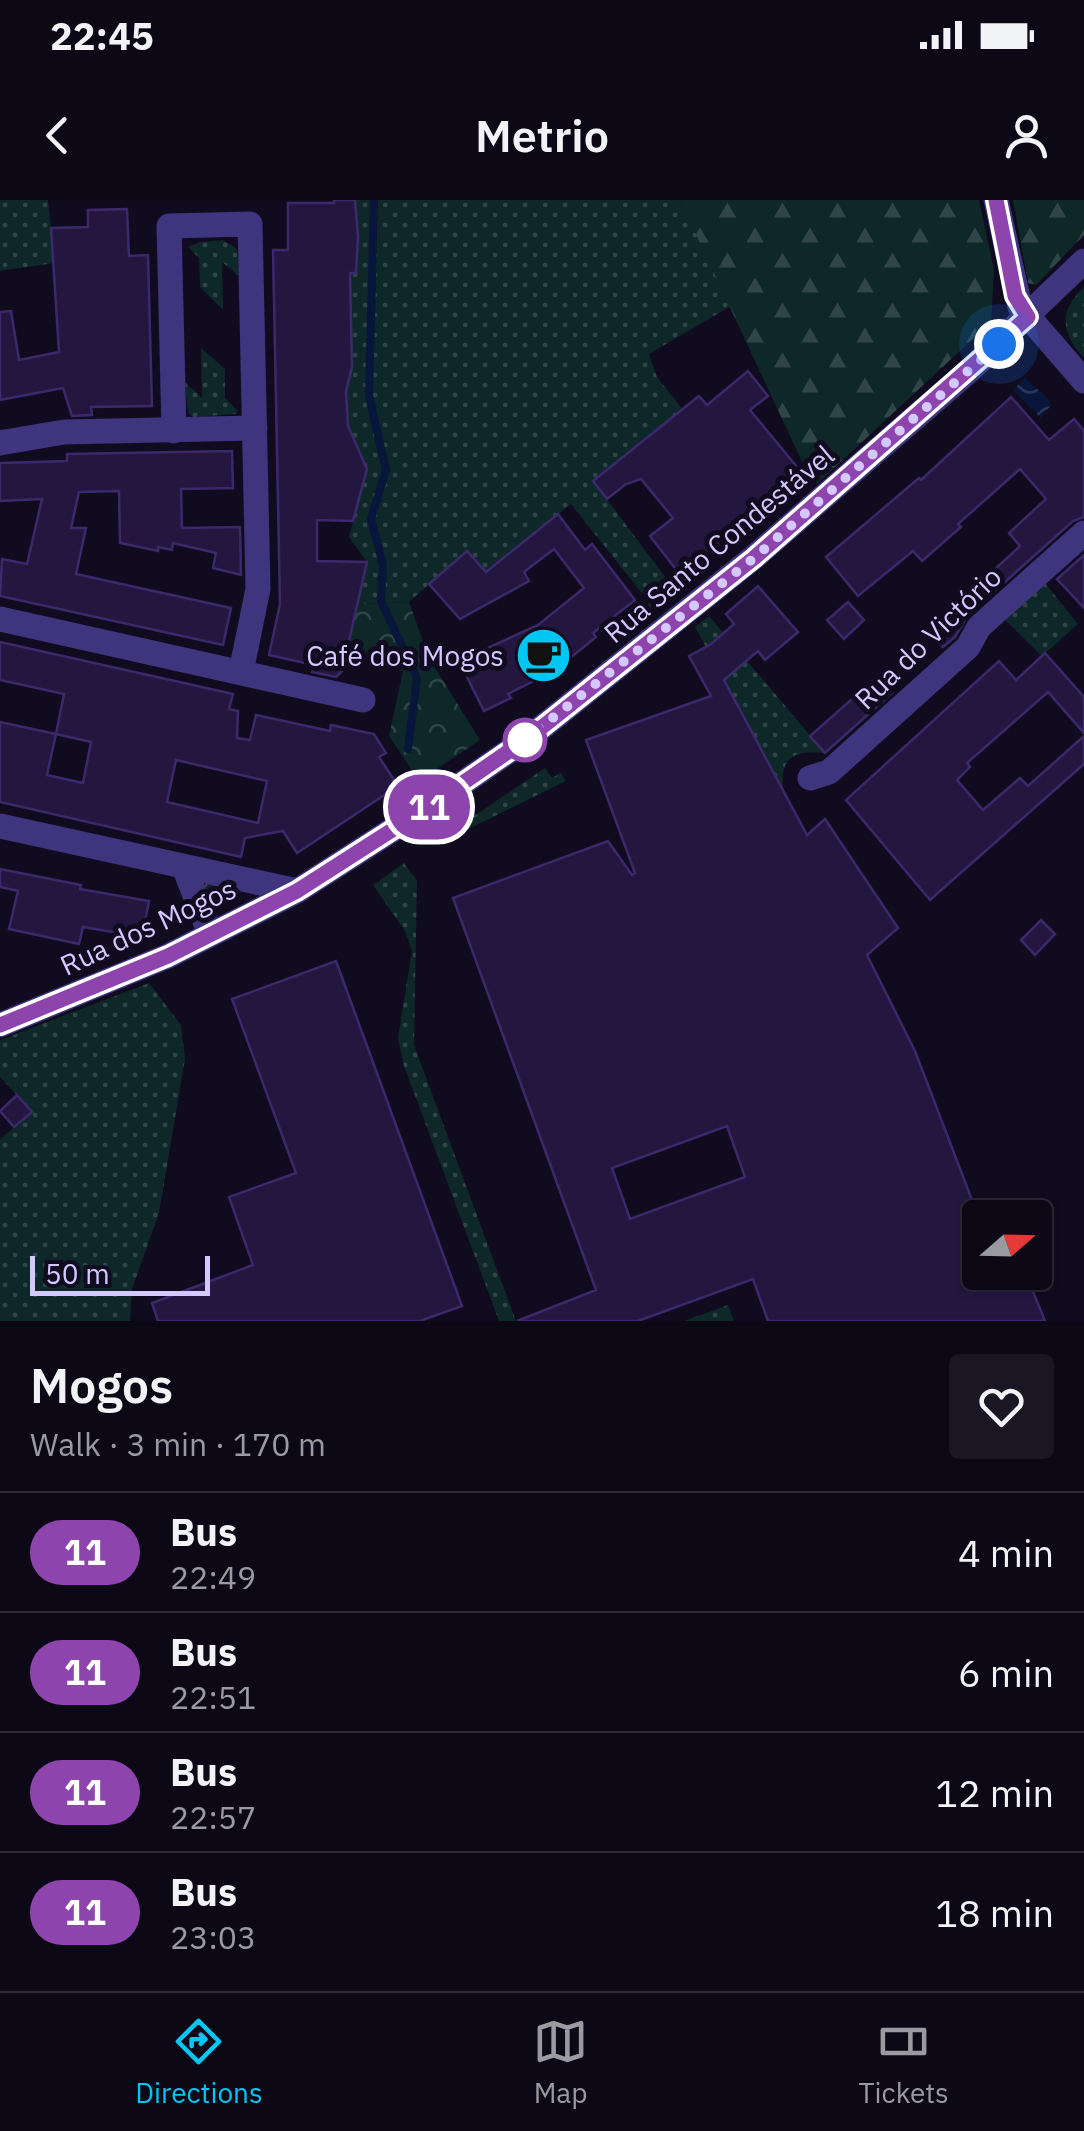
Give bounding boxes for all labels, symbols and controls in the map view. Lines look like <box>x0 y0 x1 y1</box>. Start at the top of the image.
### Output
text: 22:45 <box>50 11 154 60</box>
text: Metrio <box>475 106 609 164</box>
icon: back <box>30 108 85 163</box>
icon: person <box>999 108 1054 163</box>
your location <box>974 319 1024 369</box>
street label: Rua Santo Condestável <box>596 436 842 651</box>
street label: Rua do Victório <box>846 558 1009 717</box>
cafe icon: Café dos Mogos <box>513 626 573 686</box>
place label: Café dos Mogos <box>306 637 504 674</box>
unlabelled marker <box>504 719 546 761</box>
line badge: 11 <box>384 774 474 840</box>
text: 11 <box>408 784 450 830</box>
street label: Rua dos Mogos <box>54 870 242 983</box>
north arrow <box>962 1200 1052 1290</box>
map controls <box>962 1200 1052 1290</box>
scale bar <box>30 1251 210 1296</box>
text: 50 m <box>45 1255 110 1292</box>
text: Mogos <box>30 1354 173 1416</box>
button: heart <box>949 1354 1054 1459</box>
text: Walk · 3 min · 170 m <box>30 1423 326 1465</box>
text: Bus <box>170 1507 237 1556</box>
text: 4 min <box>958 1528 1054 1577</box>
text: 11 <box>64 1529 106 1575</box>
text: 22:49 <box>170 1556 256 1598</box>
text: Bus <box>170 1627 237 1676</box>
text: 6 min <box>958 1648 1054 1697</box>
text: 11 <box>64 1649 106 1695</box>
text: 22:51 <box>170 1676 256 1718</box>
text: Bus <box>170 1747 237 1796</box>
text: 12 min <box>935 1768 1054 1817</box>
text: 11 <box>64 1769 106 1815</box>
text: 22:57 <box>170 1796 256 1838</box>
text: Bus <box>170 1867 237 1916</box>
text: 18 min <box>935 1888 1054 1937</box>
text: 11 <box>64 1889 106 1935</box>
text: 23:03 <box>170 1916 256 1958</box>
tab: Directions <box>135 2014 263 2111</box>
tab: Map <box>533 2014 588 2111</box>
tab: Tickets <box>859 2014 949 2111</box>

